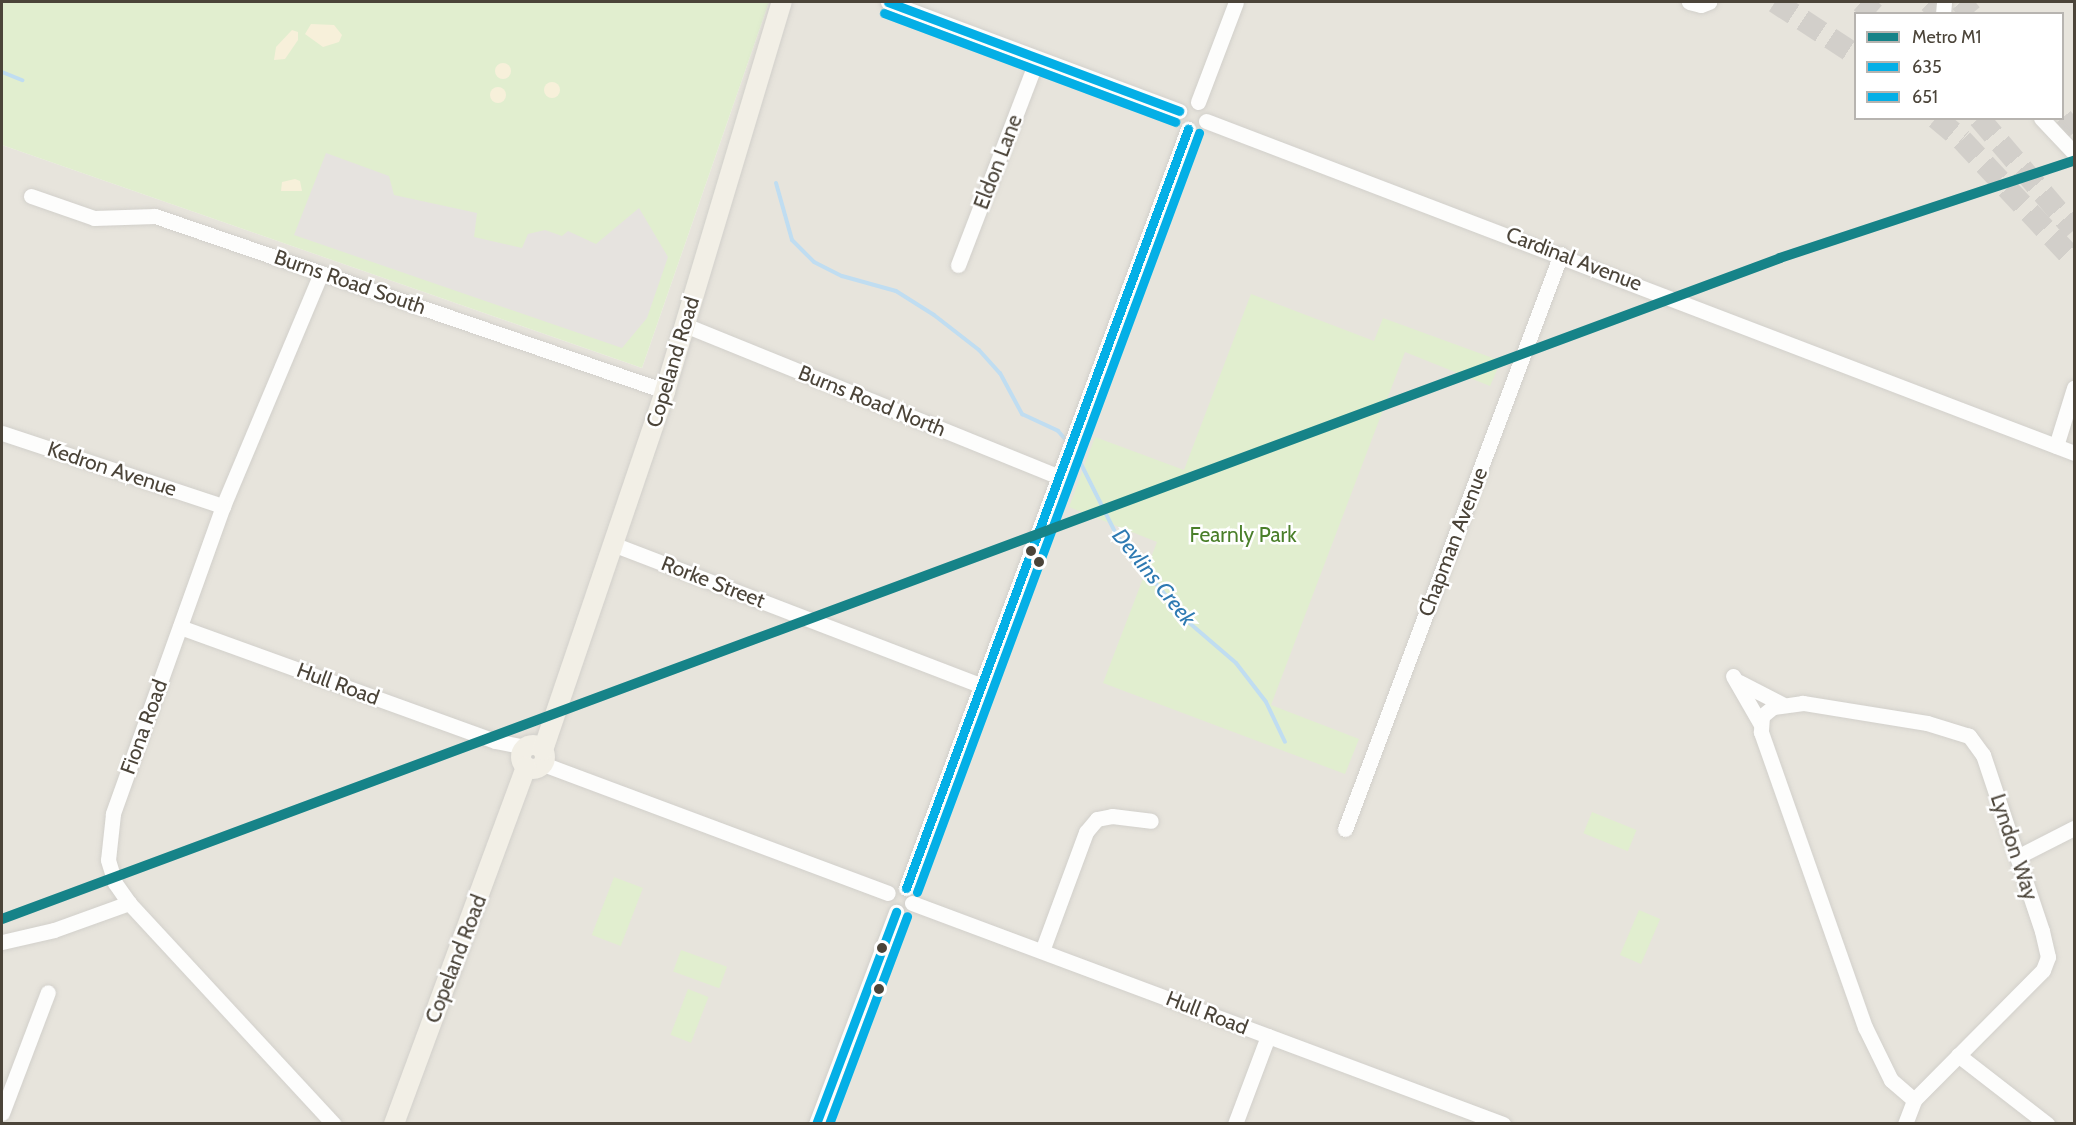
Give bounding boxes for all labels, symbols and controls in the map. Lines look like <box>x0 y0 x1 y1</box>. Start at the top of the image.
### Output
legend <box>1854 12 2064 120</box>
text: Metro M1 <box>1912 26 1981 48</box>
text: 635 <box>1912 56 1942 78</box>
text: 651 <box>1912 86 1938 108</box>
street label: Eldon Lane <box>968 111 1028 213</box>
street label: Cardinal Avenue <box>1502 222 1646 296</box>
street label: Burns Road South <box>271 244 429 320</box>
street label: Copeland Road <box>641 294 705 430</box>
street label: Burns Road North <box>795 360 949 442</box>
street label: Kedron Avenue <box>44 436 180 502</box>
street label: Chapman Avenue <box>1413 464 1493 620</box>
park label: Fearnly Park <box>1189 522 1297 548</box>
water label: Devlins Creek <box>1107 523 1201 631</box>
unlabelled marker <box>1025 545 1037 557</box>
street label: Rorke Street <box>658 551 768 613</box>
unlabelled marker <box>1033 556 1045 568</box>
street label: Hull Road <box>293 657 383 711</box>
street label: Fiona Road <box>115 676 173 778</box>
street label: Lyndon Way <box>1985 791 2043 903</box>
street label: Copeland Road <box>420 891 492 1027</box>
unlabelled marker <box>876 942 888 954</box>
unlabelled marker <box>873 983 885 995</box>
street label: Hull Road <box>1162 986 1252 1040</box>

